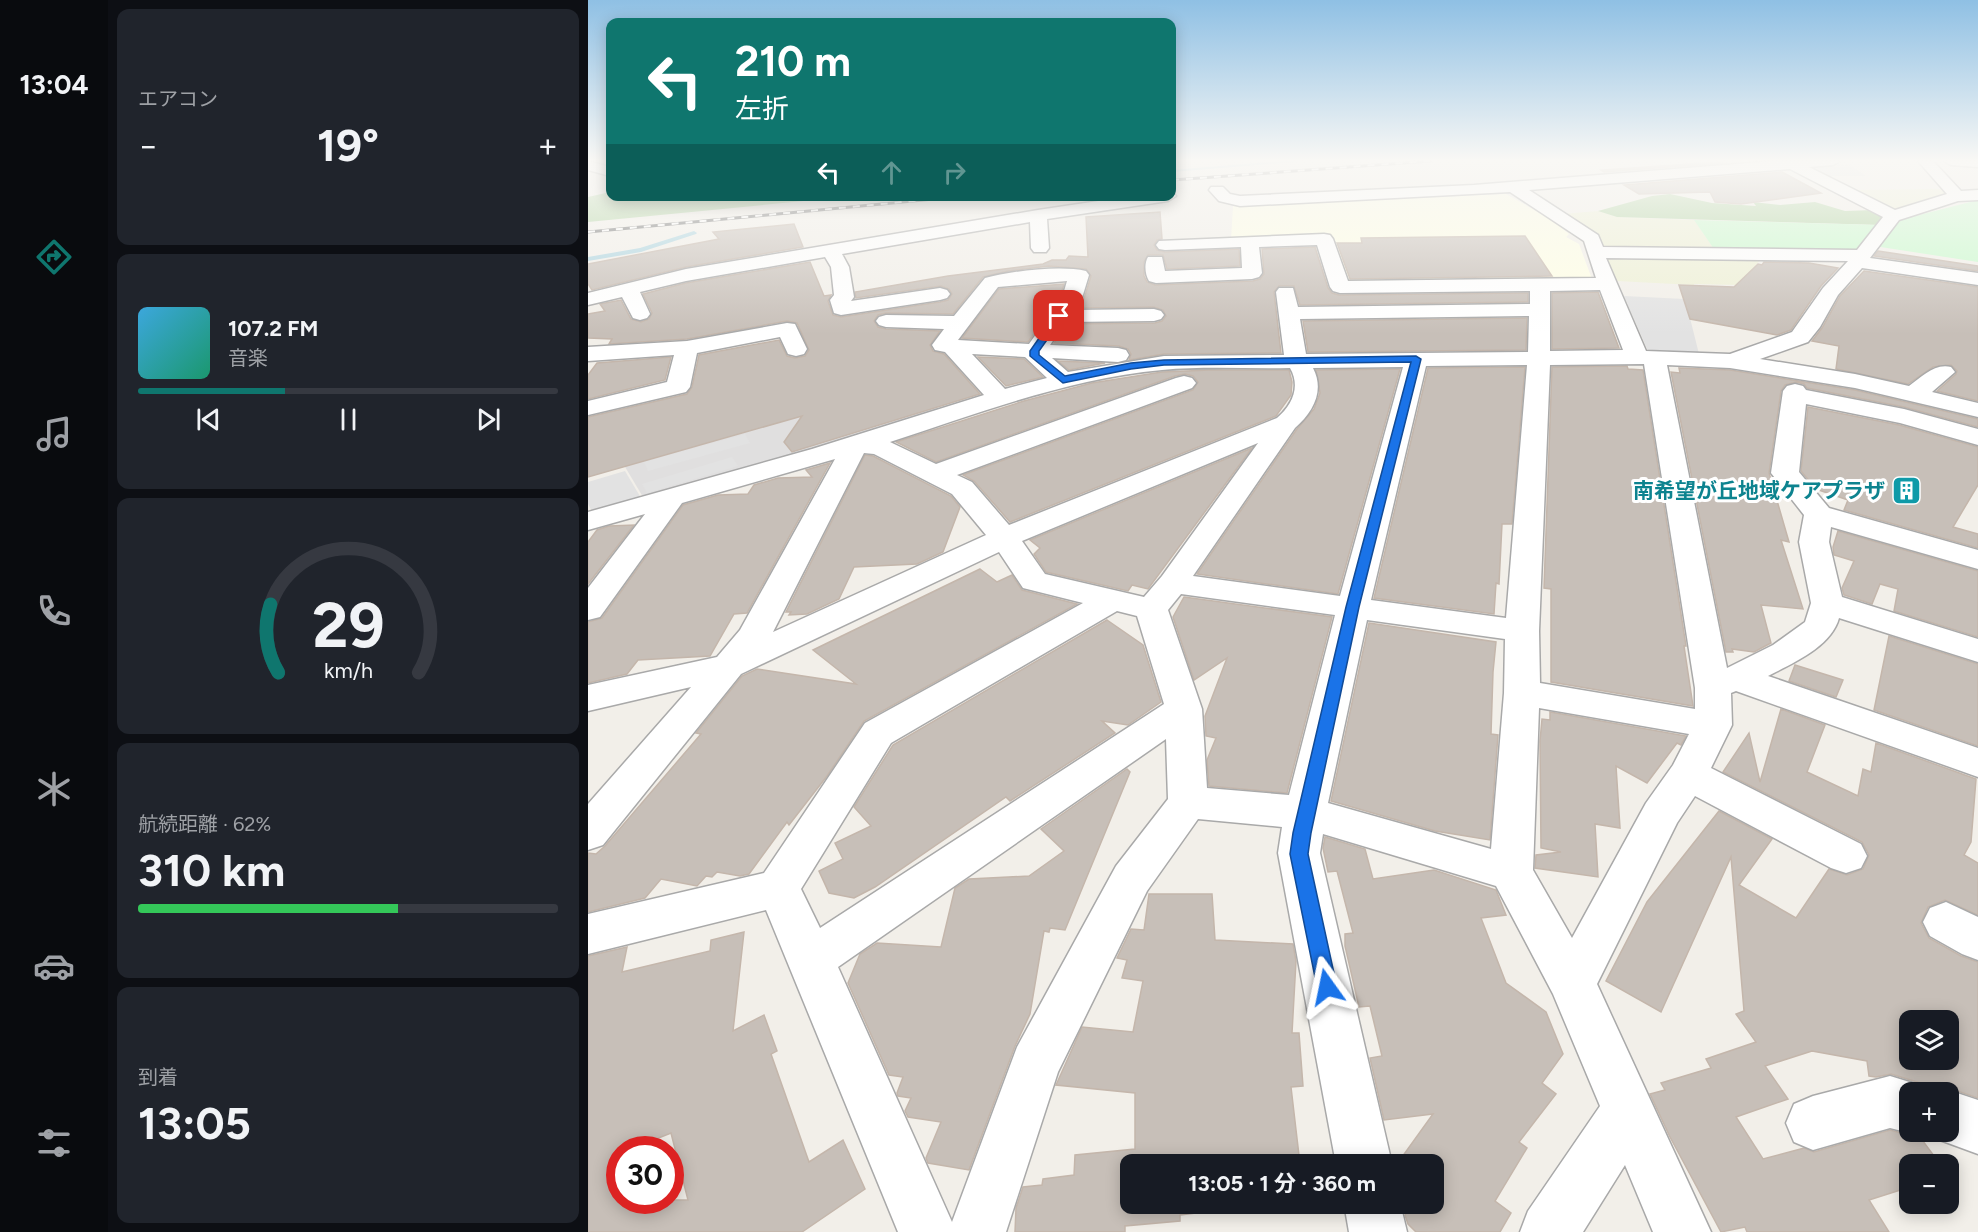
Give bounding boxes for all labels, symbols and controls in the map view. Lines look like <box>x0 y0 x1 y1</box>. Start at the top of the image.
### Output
text: 210 m <box>735 36 851 87</box>
icon: left <box>636 42 714 120</box>
text: 13:04 <box>19 68 89 101</box>
text: エアコン <box>138 87 218 111</box>
text: 左折 <box>735 92 789 125</box>
text: 19° <box>317 118 379 172</box>
text: − <box>138 126 159 165</box>
text: + <box>537 126 558 165</box>
icon: left <box>812 156 845 189</box>
icon: ahead <box>875 156 908 189</box>
icon: right <box>938 156 971 189</box>
icon: directions <box>33 236 75 278</box>
pin <box>1033 290 1084 341</box>
icon: arrive <box>1042 299 1075 332</box>
text: 107.2 FM <box>228 315 318 342</box>
text: 音楽 <box>228 346 268 370</box>
icon: previous <box>192 403 225 436</box>
icon: pause <box>332 403 365 436</box>
icon: next <box>472 403 505 436</box>
icon: music <box>33 413 75 455</box>
building icon: 南希望が丘地域ケアプラザ <box>1890 474 1922 506</box>
place label: 南希望が丘地域ケアプラザ <box>1633 478 1885 503</box>
text: 29 <box>312 588 384 663</box>
icon: phone <box>33 590 75 632</box>
text: km/h <box>324 658 372 683</box>
icon: climate <box>33 768 75 810</box>
text: 航続距離 · 62% <box>138 812 271 836</box>
text: 310 km <box>138 843 285 897</box>
icon: car <box>33 945 75 987</box>
position arrow <box>1295 955 1359 1019</box>
map controls <box>1899 1010 1959 1214</box>
button: layers <box>1899 1010 1959 1070</box>
text: 到着 <box>138 1065 178 1089</box>
button: + <box>1899 1082 1959 1142</box>
text: 13:05 <box>138 1096 251 1150</box>
icon: filters <box>33 1122 75 1164</box>
speed limit sign: 30 <box>606 1136 684 1214</box>
button: − <box>1899 1154 1959 1214</box>
text: 13:05 · 1 分 · 360 m <box>1188 1170 1376 1197</box>

